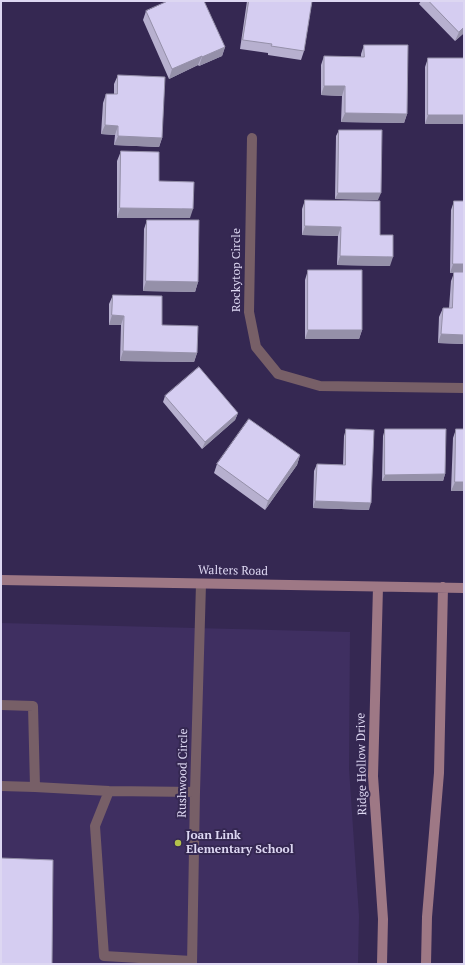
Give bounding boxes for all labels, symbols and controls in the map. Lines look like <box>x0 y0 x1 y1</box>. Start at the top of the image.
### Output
street label: Rockytop Circle <box>230 228 244 312</box>
street label: Walters Road <box>198 563 268 579</box>
street label: Ridge Hollow Drive <box>354 713 370 815</box>
street label: Rushwood Circle <box>175 728 191 818</box>
place label: Joan Link Elementary School <box>186 829 294 857</box>
marker: Joan Link Elementary School <box>173 838 183 848</box>

